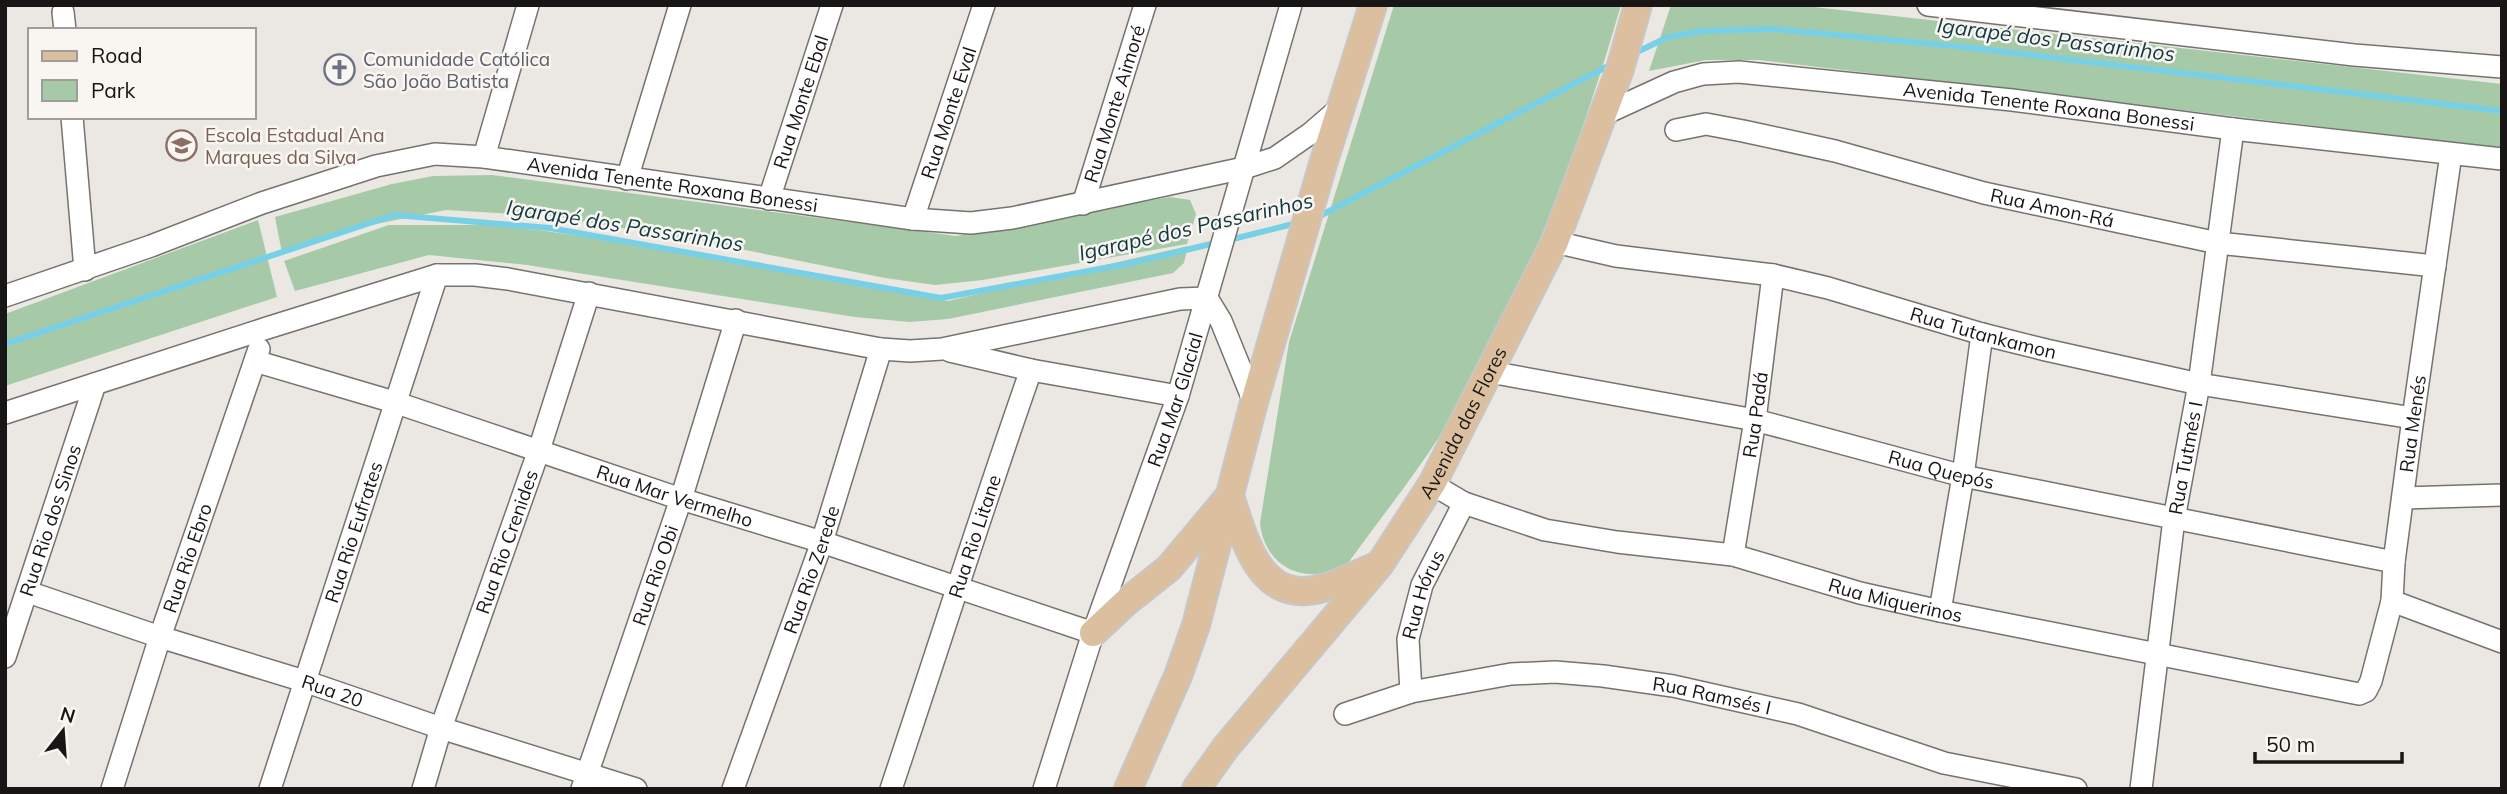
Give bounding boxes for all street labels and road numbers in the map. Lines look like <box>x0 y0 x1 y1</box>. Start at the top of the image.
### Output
street label: Rua Monte Aimoré <box>1078 22 1150 186</box>
street label: Rua Monte Ebal <box>768 32 833 172</box>
street label: Rua Monte Eval <box>915 44 981 182</box>
street label: Avenida Tenente Roxana Bonessi <box>1902 77 2196 136</box>
street label: Avenida Tenente Roxana Bonessi <box>526 151 819 217</box>
street label: Rua Amon-Rá <box>1988 183 2116 232</box>
street label: Rua Tutankamon <box>1907 301 2059 364</box>
street label: Rua Mar Glacial <box>1142 330 1208 470</box>
street label: Avenida das Flores <box>1414 343 1512 503</box>
street label: Rua Padá <box>1737 370 1773 460</box>
street label: Rua Menés <box>2394 374 2431 474</box>
street label: Rua Tutmés I <box>2163 400 2208 517</box>
street label: Rua Rio dos Sinos <box>14 441 86 599</box>
street label: Rua Quepós <box>1886 444 1996 494</box>
street label: Rua Rio Eufrates <box>319 459 388 606</box>
street label: Rua Mar Vermelho <box>593 459 756 532</box>
street label: Rua Rio Crenides <box>470 467 543 617</box>
street label: Rua Rio Litane <box>943 472 1006 601</box>
street label: Rua Rio Ebro <box>157 500 217 616</box>
street label: Rua Rio Zerede <box>778 503 844 637</box>
street label: Rua Rio Obi <box>627 522 683 629</box>
street label: Rua Hórus <box>1396 546 1450 642</box>
street label: Rua Miquerinos <box>1826 572 1964 627</box>
street label: Rua 20 <box>299 669 366 712</box>
street label: Rua Ramsés I <box>1651 671 1774 720</box>

